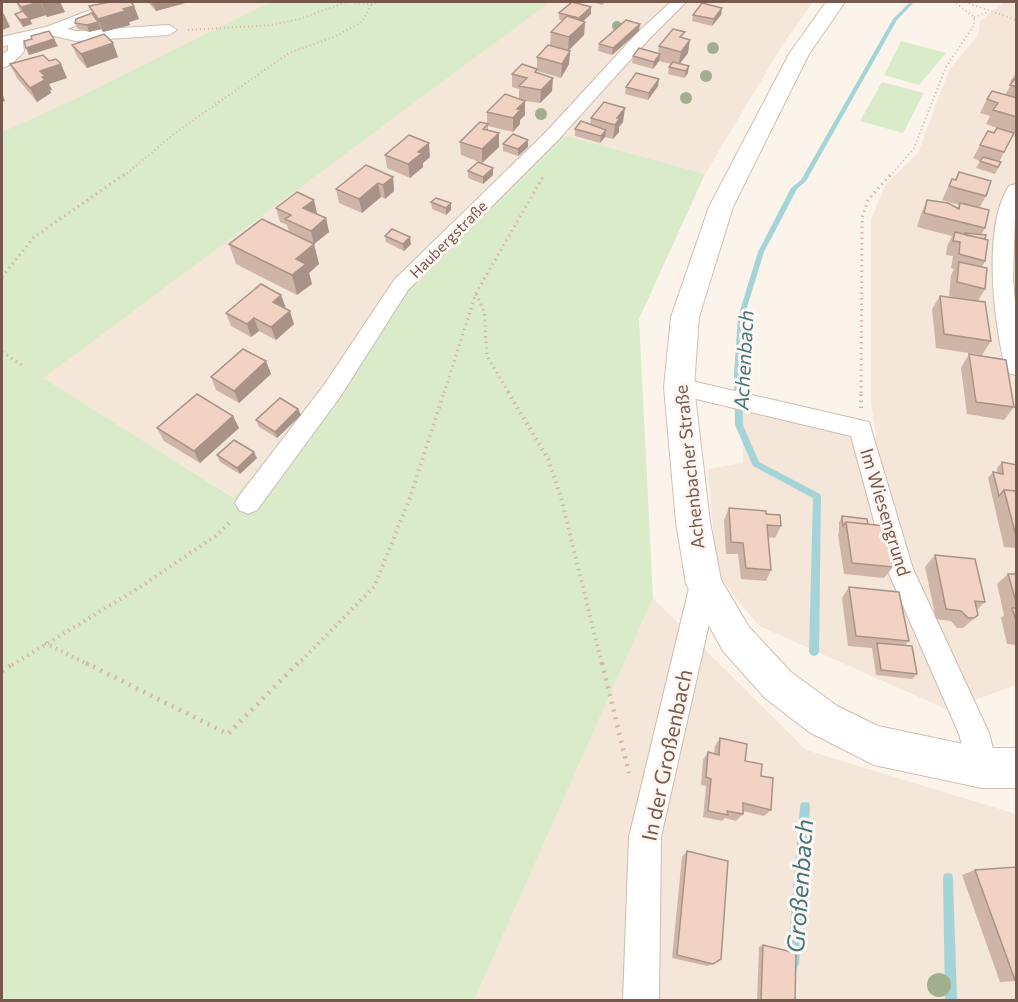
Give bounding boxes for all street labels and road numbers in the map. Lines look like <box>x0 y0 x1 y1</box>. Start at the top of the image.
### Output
street label: Haubergstraße <box>406 197 490 281</box>
street label: Achenbacher Straße <box>669 384 709 550</box>
street label: Im Wiesengrund <box>856 445 916 579</box>
street label: In der Großenbach <box>636 667 696 843</box>

